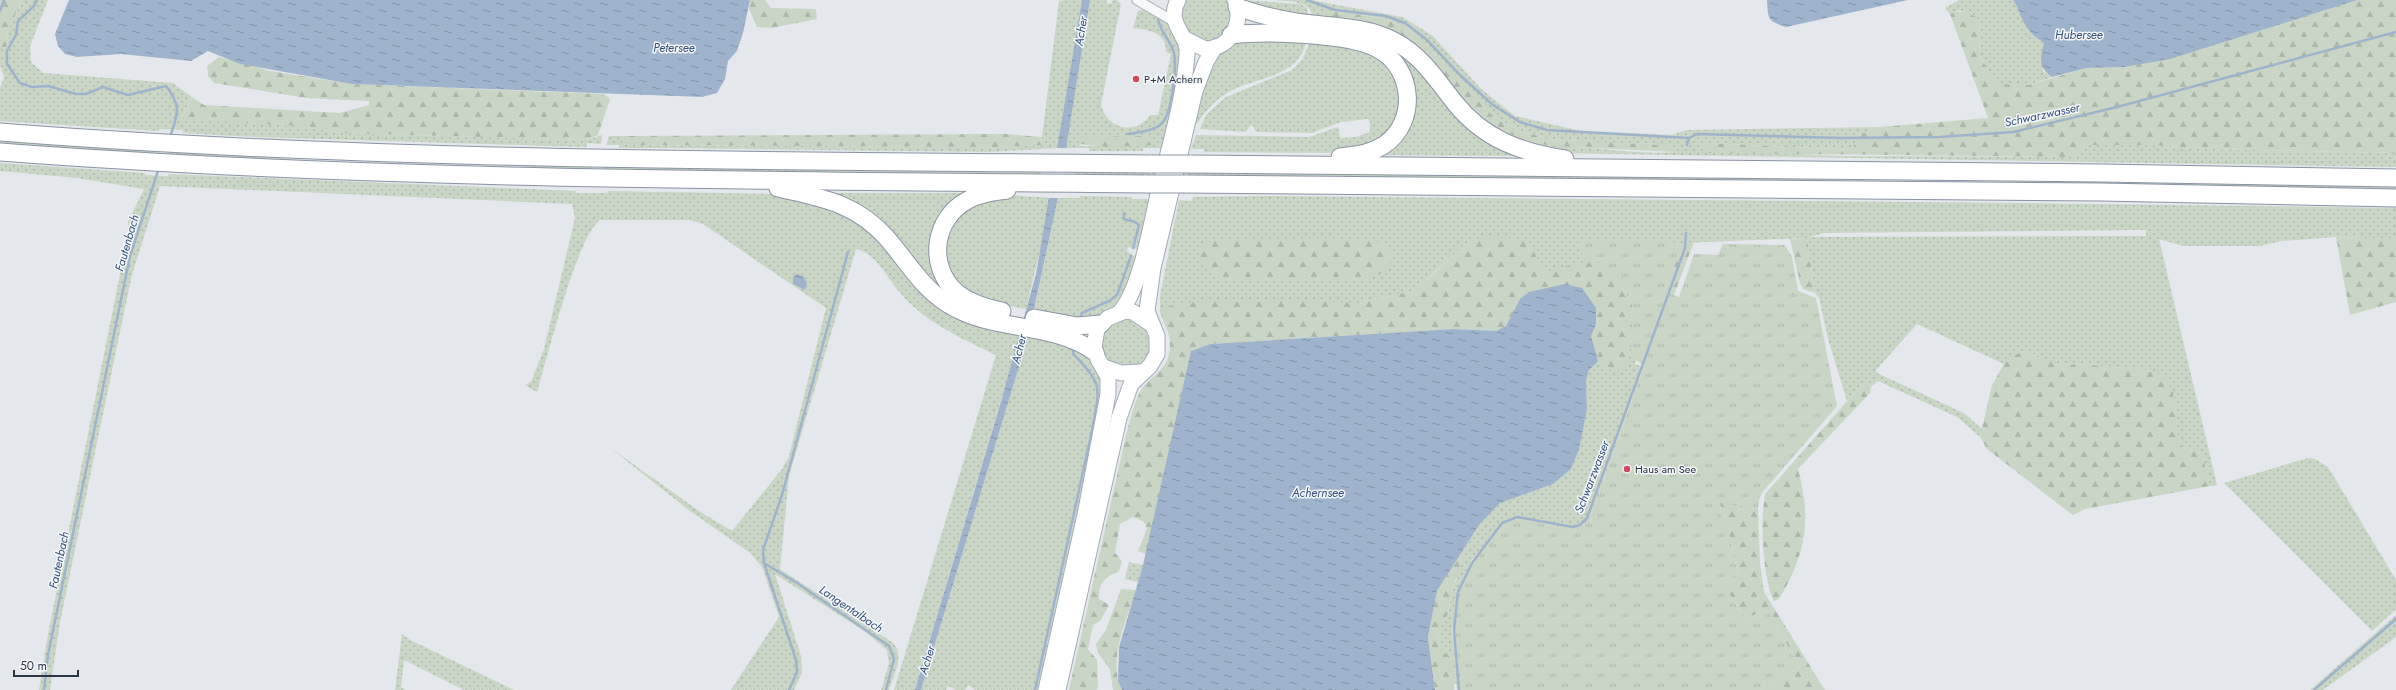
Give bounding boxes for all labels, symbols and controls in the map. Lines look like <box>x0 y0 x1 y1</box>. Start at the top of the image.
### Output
water label: Acher <box>1069 14 1093 48</box>
water label: Hubersee <box>2055 26 2103 44</box>
water label: Petersee <box>653 39 695 57</box>
place label: P+M Achern <box>1144 71 1203 87</box>
marker: P+M Achern <box>1131 74 1141 84</box>
water label: Schwarzwasser <box>2003 98 2082 132</box>
water label: Fautenbach <box>110 213 144 273</box>
water label: Acher <box>1006 332 1032 366</box>
water label: Schwarzwasser <box>1570 437 1614 516</box>
place label: Haus am See <box>1635 461 1697 477</box>
marker: Haus am See <box>1622 464 1632 474</box>
water label: Achernsee <box>1291 484 1344 502</box>
water label: Fautenbach <box>44 530 74 590</box>
water label: Langentalbach <box>815 581 887 637</box>
water label: Acher <box>914 642 940 678</box>
scale bar <box>14 652 78 678</box>
text: 50 m <box>20 657 47 675</box>

